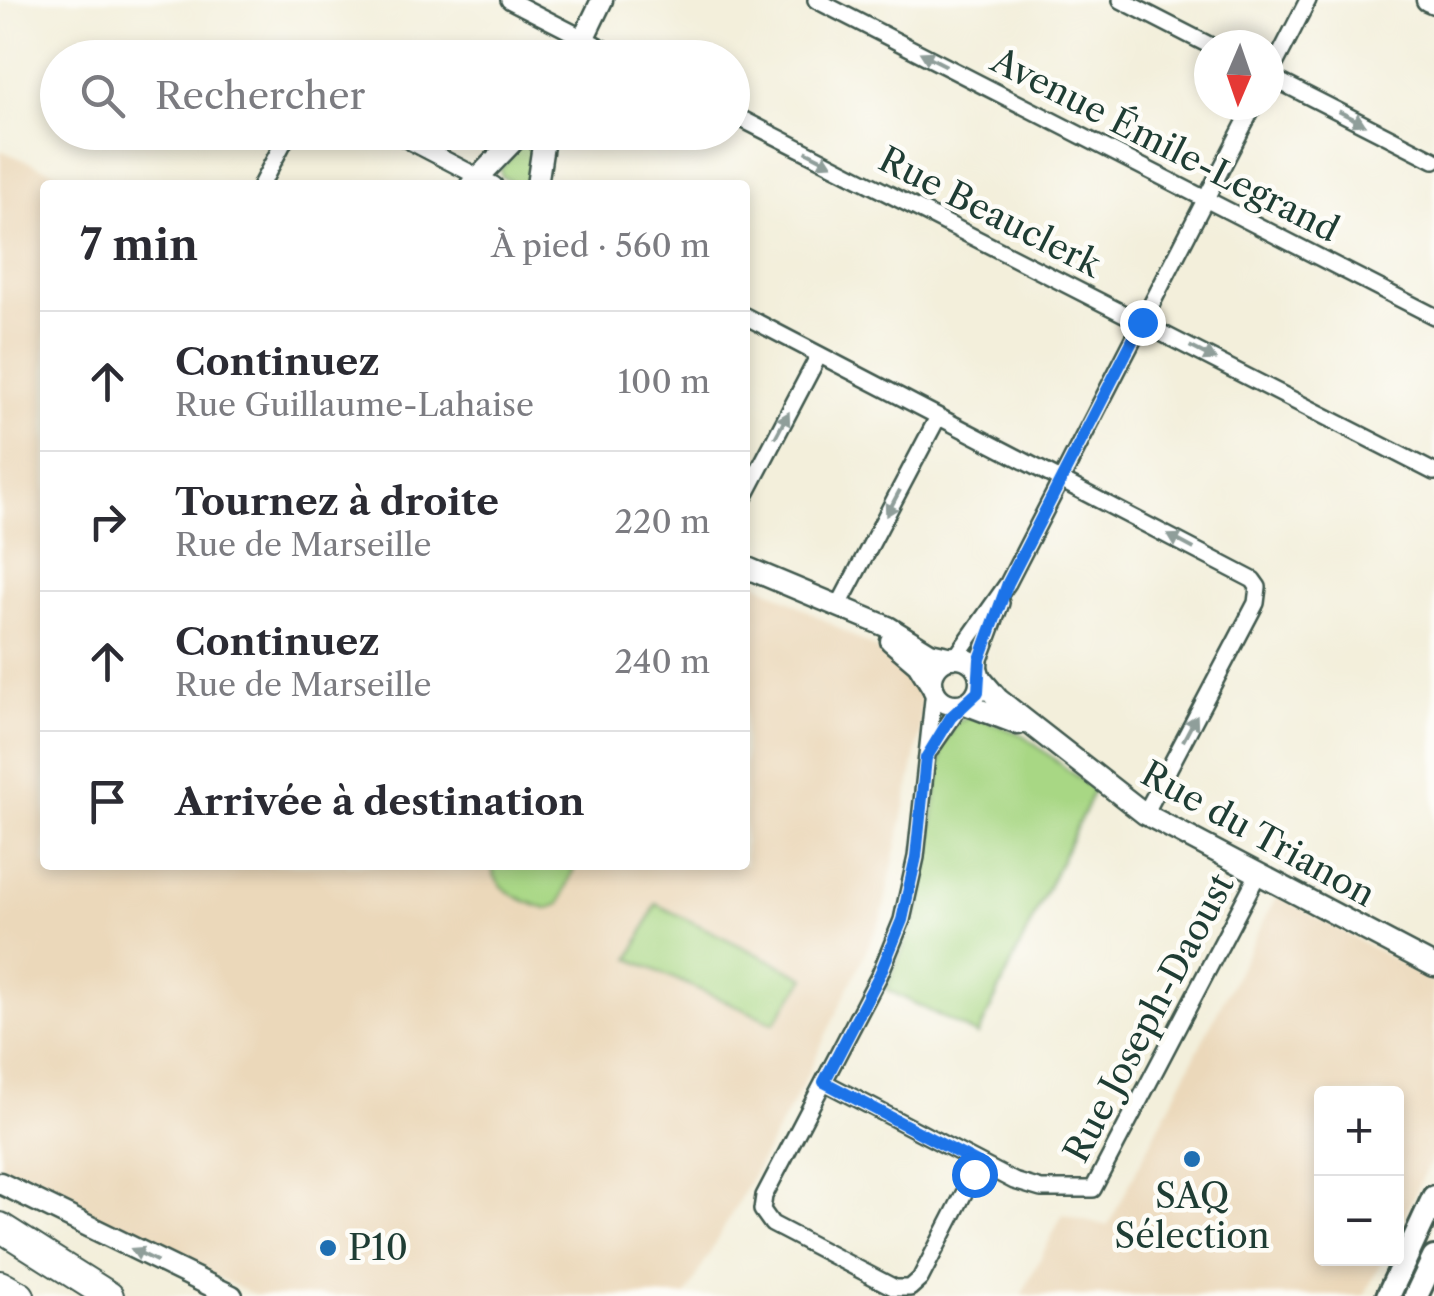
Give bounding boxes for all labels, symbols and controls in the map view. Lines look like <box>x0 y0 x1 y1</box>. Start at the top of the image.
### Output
north arrow <box>1194 30 1284 120</box>
street label: Avenue Émile-Legrand <box>983 38 1346 251</box>
search box <box>40 40 750 150</box>
one-way arrow <box>918 51 947 68</box>
icon: search <box>75 68 130 123</box>
text: Rechercher <box>155 72 365 119</box>
one-way arrow <box>1337 109 1366 126</box>
street label: Rue Beauclerk <box>872 137 1110 287</box>
one-way arrow <box>805 149 834 166</box>
text: 7 min <box>80 219 198 271</box>
text: À pied · 560 m <box>491 226 710 265</box>
route end <box>1120 300 1166 346</box>
text: Continuez <box>175 338 380 385</box>
one-way arrow <box>1188 344 1217 361</box>
icon: ahead <box>80 354 135 409</box>
text: 100 m <box>618 362 710 401</box>
text: Rue Guillaume-Lahaise <box>175 385 534 424</box>
one-way arrow <box>773 411 790 440</box>
text: Tournez à droite <box>175 478 499 525</box>
one-way arrow <box>885 489 902 518</box>
icon: right <box>80 494 135 549</box>
text: 220 m <box>615 502 710 541</box>
text: Rue de Marseille <box>175 525 431 564</box>
one-way arrow <box>1166 534 1195 551</box>
text: Continuez <box>175 618 380 665</box>
icon: ahead <box>80 634 135 689</box>
text: 240 m <box>614 642 710 681</box>
text: Rue de Marseille <box>175 665 431 704</box>
one-way arrow <box>1181 714 1198 743</box>
street label: Rue du Trianon <box>1134 752 1383 916</box>
icon: arrive <box>80 774 135 829</box>
text: Arrivée à destination <box>175 778 585 825</box>
street label: Rue Joseph-Daoust <box>1054 866 1243 1169</box>
map controls <box>1314 1086 1404 1266</box>
button: + <box>1314 1086 1404 1176</box>
marker: SAQ Sélection <box>1181 1148 1203 1170</box>
route start <box>952 1152 998 1198</box>
place label: SAQ Sélection <box>1114 1174 1270 1257</box>
button: − <box>1314 1176 1404 1266</box>
place label: P10 <box>348 1226 408 1269</box>
marker: P10 <box>317 1237 339 1259</box>
one-way arrow <box>129 1246 158 1263</box>

